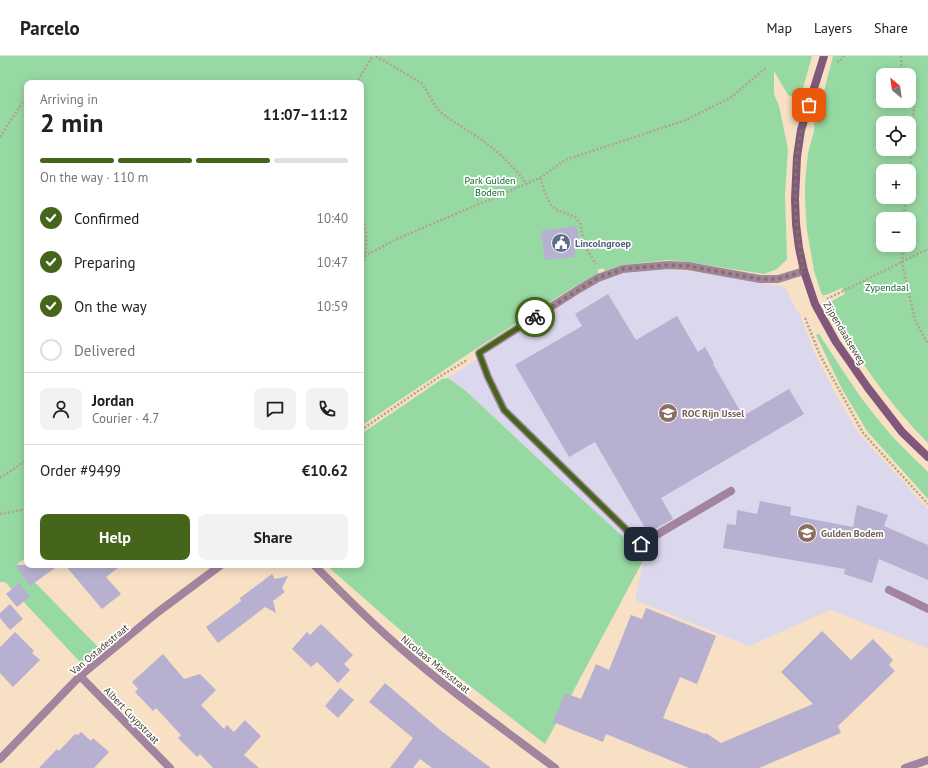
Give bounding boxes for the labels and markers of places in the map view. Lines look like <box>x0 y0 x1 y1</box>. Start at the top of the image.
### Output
pin <box>792 88 826 122</box>
public building icon: Lincolngroep <box>550 232 572 254</box>
place label: Lincolngroep <box>575 237 632 250</box>
school or university icon: ROC Rijn IJssel <box>657 402 679 424</box>
place label: ROC Rijn IJssel <box>682 407 744 420</box>
school or university icon: Gulden Bodem <box>796 522 818 544</box>
pin <box>624 527 658 561</box>
place label: Gulden Bodem <box>821 527 884 540</box>

